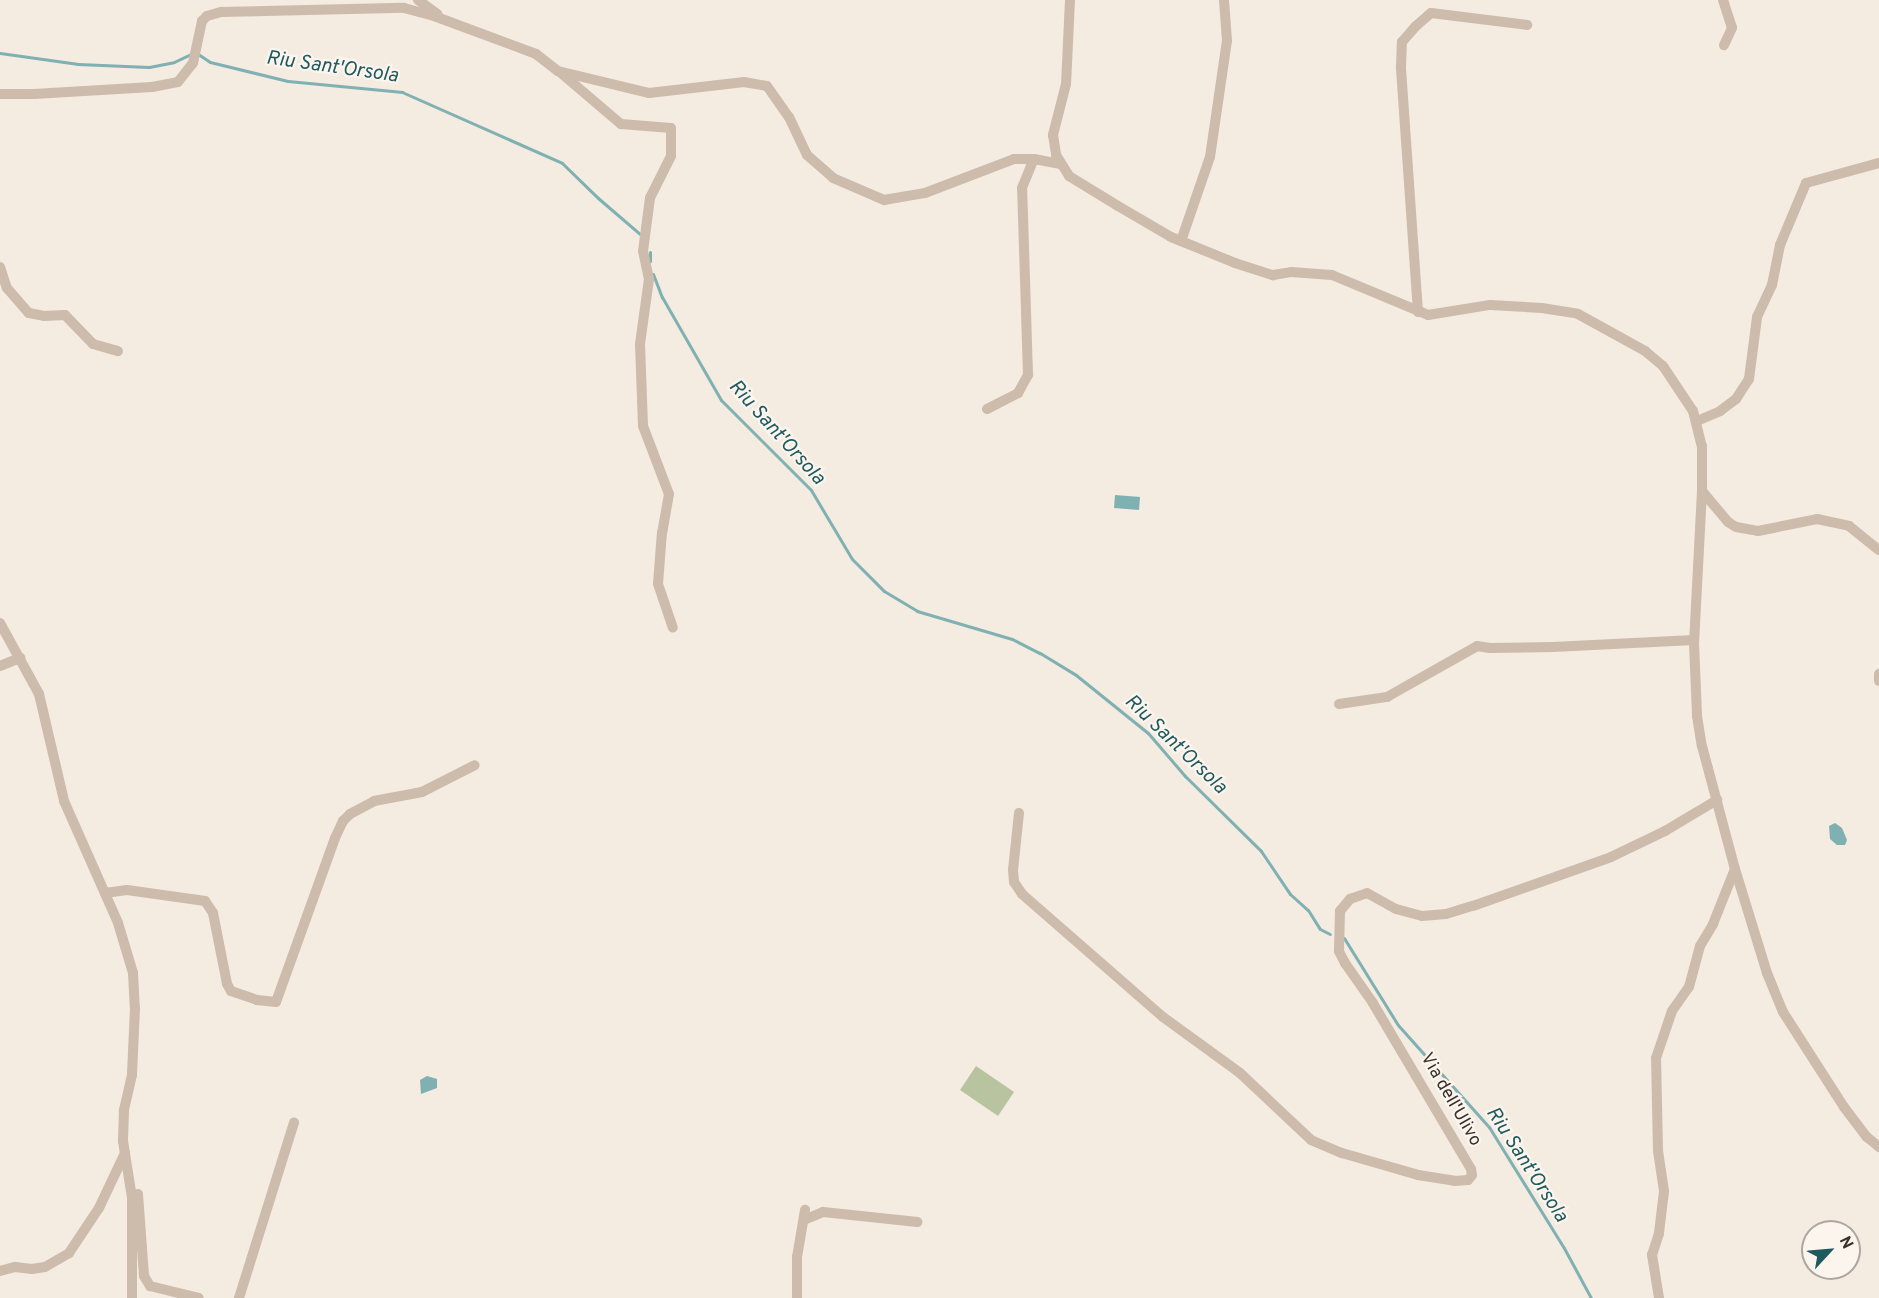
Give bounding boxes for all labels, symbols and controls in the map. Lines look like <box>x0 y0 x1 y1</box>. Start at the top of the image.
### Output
water label: Riu Sant'Orsola <box>265 47 399 89</box>
water label: Riu Sant'Orsola <box>723 376 829 490</box>
water label: Riu Sant'Orsola <box>1119 690 1231 800</box>
street label: Via dell'Ulivo <box>1415 1050 1485 1150</box>
water label: Riu Sant'Orsola <box>1480 1103 1572 1227</box>
north arrow <box>1801 1220 1861 1280</box>
text: N <box>1834 1233 1857 1253</box>

